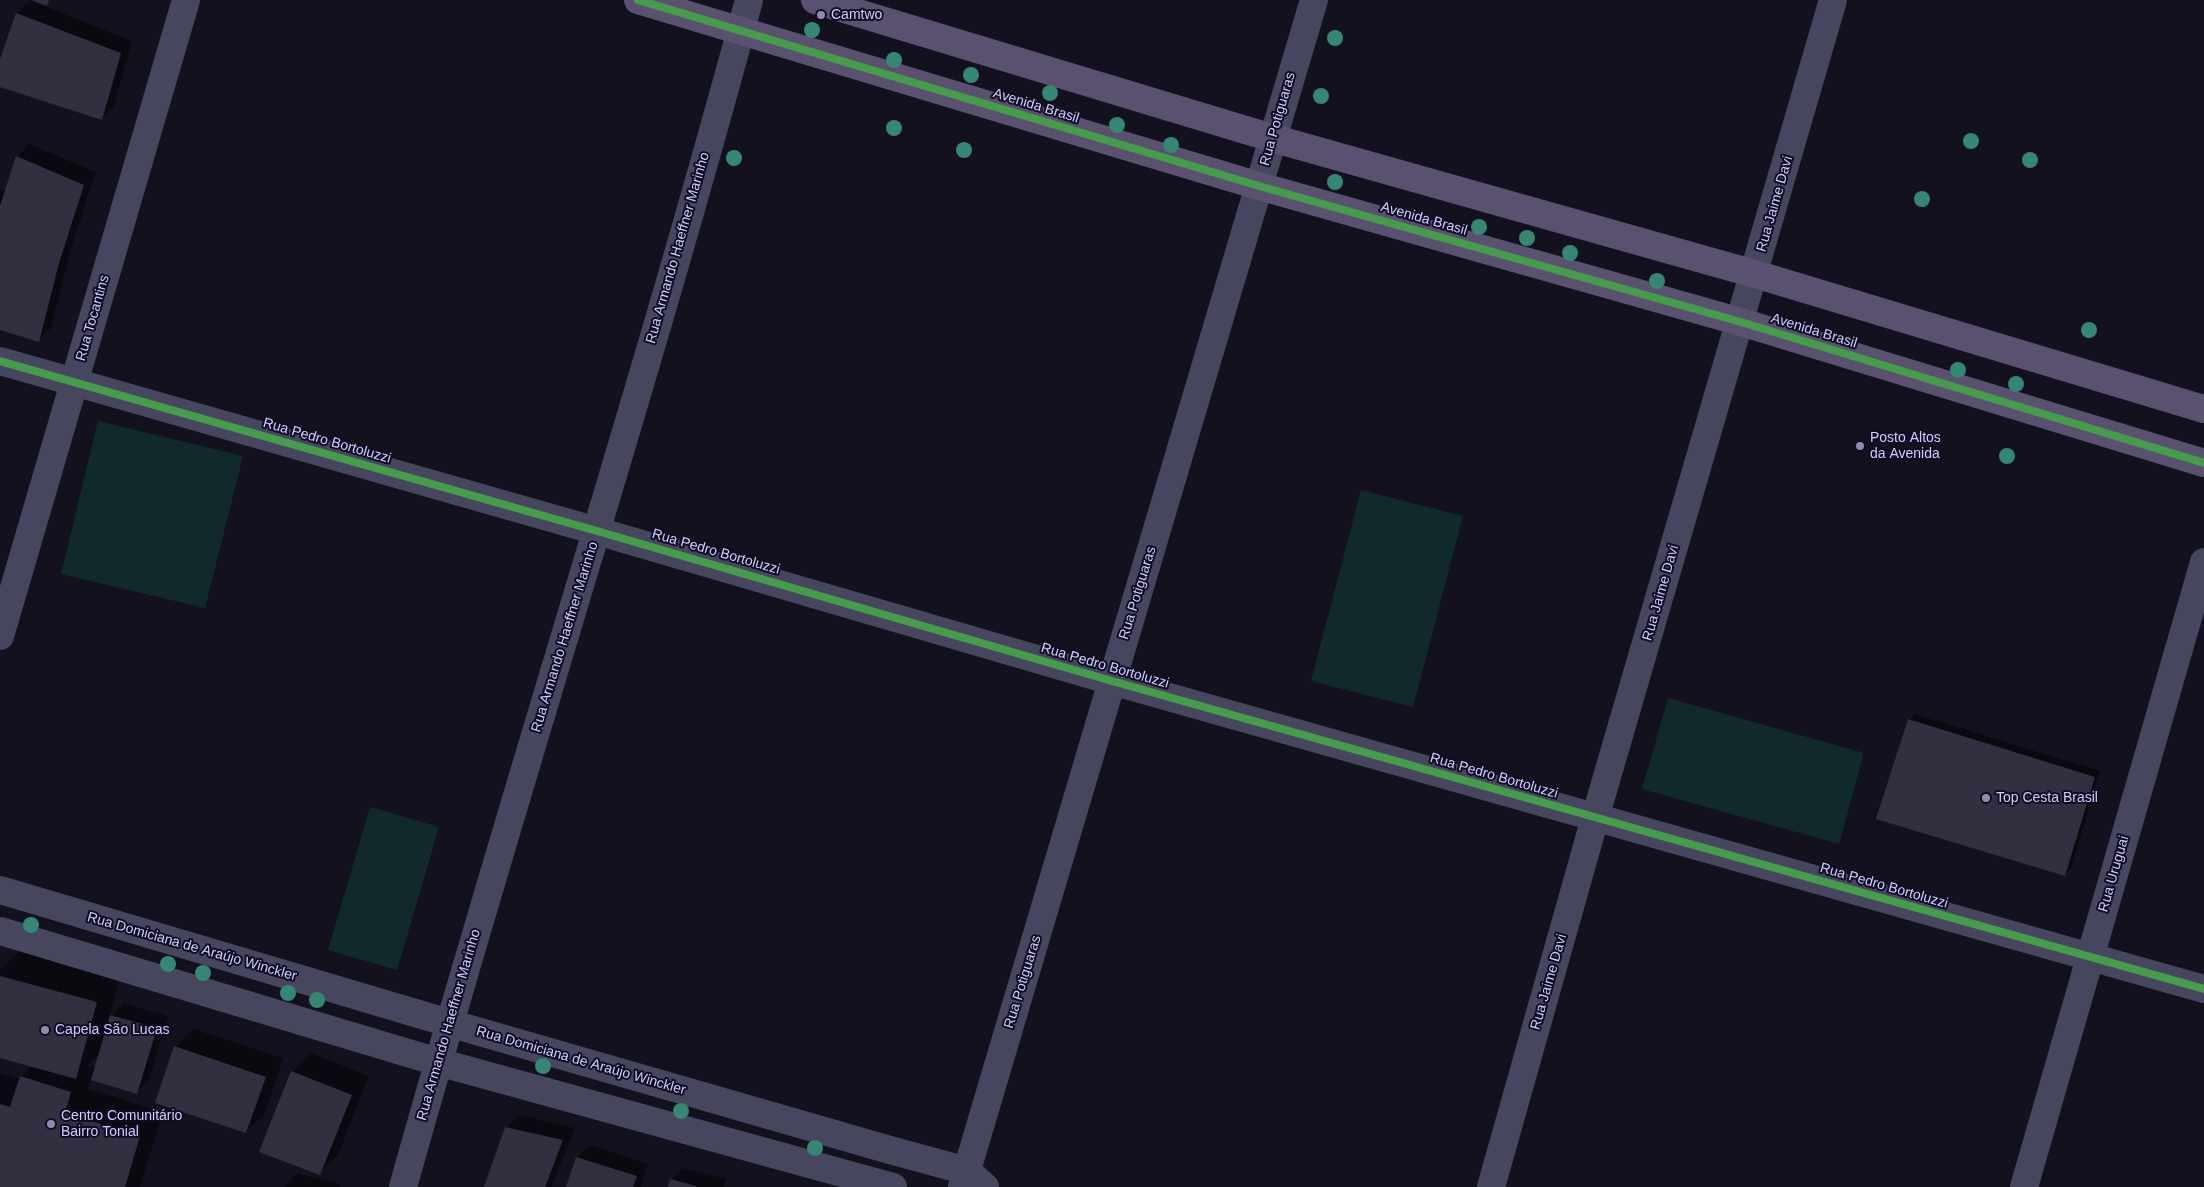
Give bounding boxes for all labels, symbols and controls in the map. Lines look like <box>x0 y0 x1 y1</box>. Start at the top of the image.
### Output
place label: Camtwo <box>831 7 882 23</box>
marker: Camtwo <box>815 9 827 21</box>
street label: Rua Potiguaras <box>1257 70 1299 168</box>
street label: Avenida Brasil <box>991 85 1081 127</box>
street label: Rua Armando Haeffner Marinho <box>643 150 713 346</box>
street label: Rua Jaime Davi <box>1753 154 1797 254</box>
street label: Avenida Brasil <box>1379 199 1469 239</box>
street label: Rua Tocantins <box>73 273 113 363</box>
street label: Avenida Brasil <box>1769 310 1859 352</box>
street label: Rua Pedro Bortoluzzi <box>261 415 393 467</box>
place label: Posto Altos da Avenida <box>1870 430 1941 462</box>
marker: Posto Altos da Avenida <box>1854 440 1866 452</box>
street label: Rua Pedro Bortoluzzi <box>650 526 782 578</box>
street label: Rua Armando Haeffner Marinho <box>528 540 602 734</box>
street label: Rua Jaime Davi <box>1639 543 1683 643</box>
street label: Rua Potiguaras <box>1116 544 1160 642</box>
street label: Rua Pedro Bortoluzzi <box>1039 640 1171 692</box>
street label: Rua Pedro Bortoluzzi <box>1428 750 1560 802</box>
place label: Top Cesta Brasil <box>1996 790 2098 806</box>
marker: Top Cesta Brasil <box>1980 792 1992 804</box>
street label: Rua Uruguai <box>2095 834 2133 914</box>
street label: Rua Pedro Bortoluzzi <box>1818 860 1950 912</box>
street label: Rua Domiciana de Araújo Winckler <box>85 909 299 985</box>
street label: Rua Armando Haeffner Marinho <box>414 927 484 1123</box>
street label: Rua Jaime Davi <box>1527 932 1571 1032</box>
street label: Rua Potiguaras <box>1001 933 1045 1031</box>
place label: Capela São Lucas <box>55 1022 169 1038</box>
street label: Rua Domiciana de Araújo Winckler <box>474 1023 688 1099</box>
marker: Capela São Lucas <box>39 1024 51 1036</box>
place label: Centro Comunitário Bairro Tonial <box>61 1108 182 1140</box>
marker: Centro Comunitário Bairro Tonial <box>45 1118 57 1130</box>

